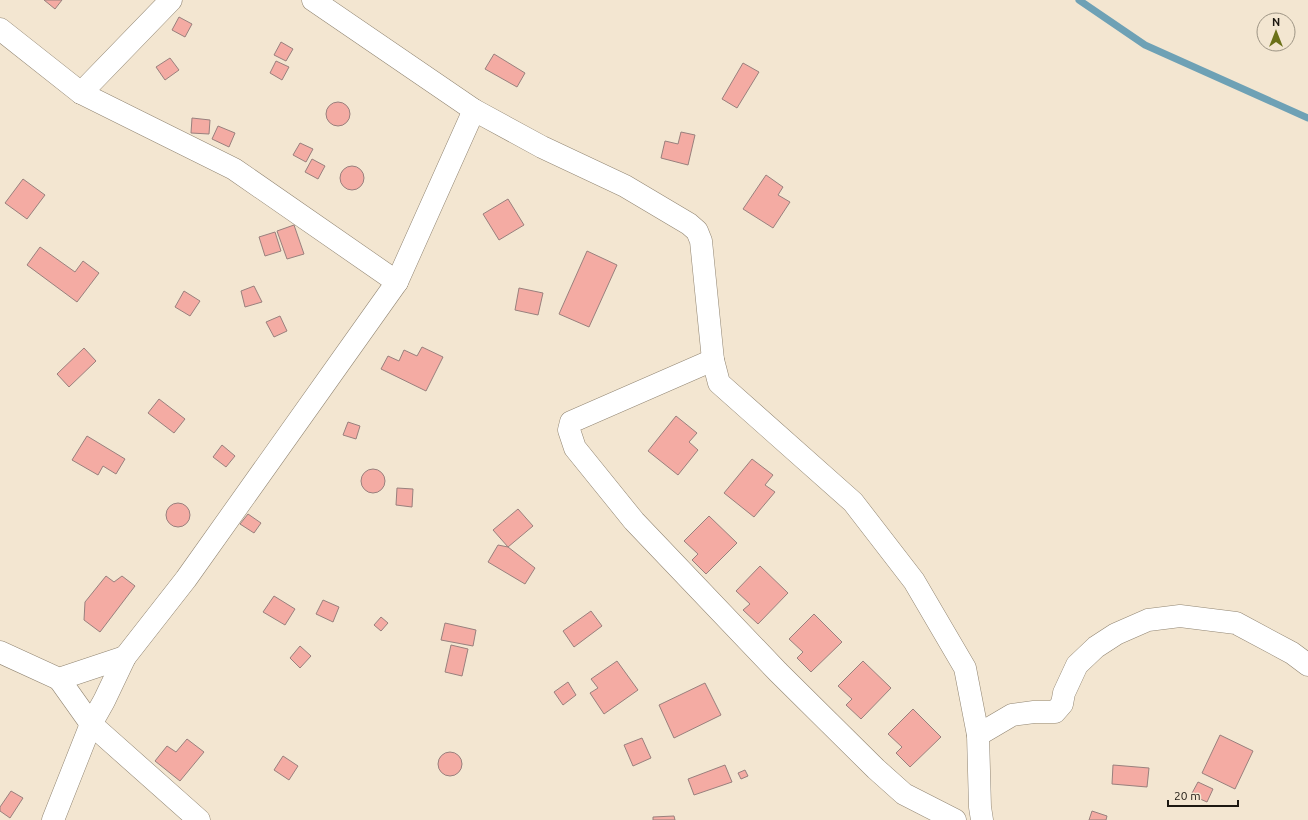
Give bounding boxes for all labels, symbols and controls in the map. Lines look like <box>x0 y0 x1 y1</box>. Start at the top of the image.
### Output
north arrow <box>1256 12 1296 52</box>
text: N <box>1272 16 1280 28</box>
scale bar <box>1168 782 1238 808</box>
text: 20 m <box>1174 789 1201 802</box>

